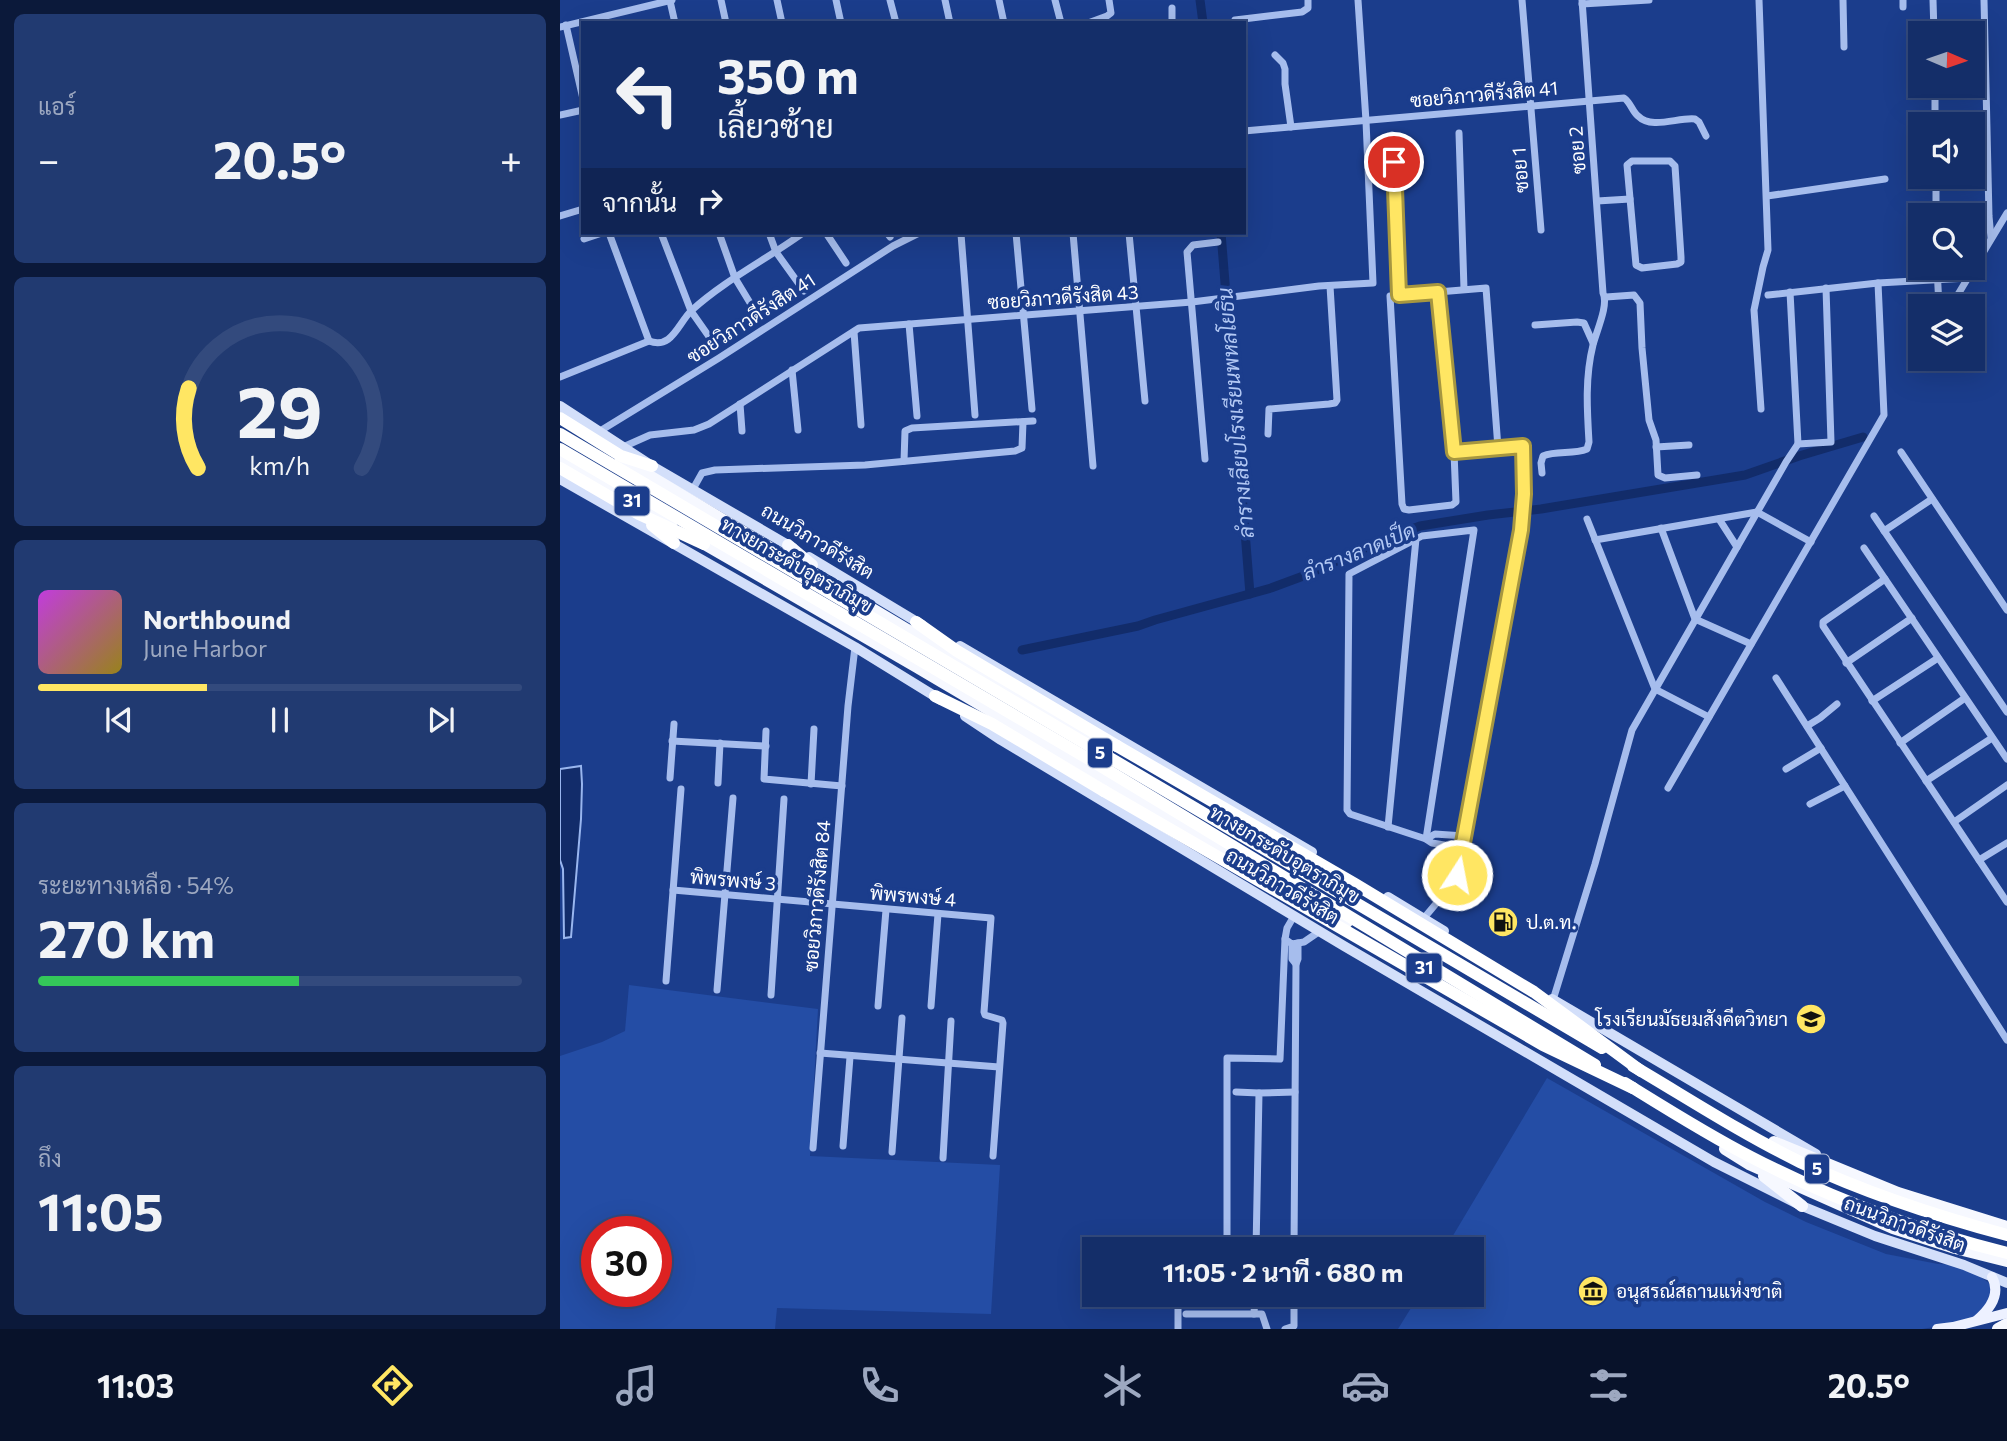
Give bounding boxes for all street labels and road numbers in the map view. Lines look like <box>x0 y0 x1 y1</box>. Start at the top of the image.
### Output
street label: ซอยวิภาวดีรังสิต 41 <box>1409 76 1559 111</box>
street label: ซอย 2 <box>1563 125 1590 175</box>
street label: ซอย 1 <box>1506 147 1533 194</box>
street label: ซอยวิภาวดีรังสิต 41 <box>682 268 819 368</box>
street label: ซอยวิภาวดีรังสิต 43 <box>987 280 1139 313</box>
road number: 31 <box>615 486 650 516</box>
street label: ถนนวิภาวดีรังสิต <box>758 498 879 583</box>
street label: ทางยกระดับอุตราภิมุข <box>717 512 877 619</box>
road number: 5 <box>1088 738 1112 768</box>
street label: ทางยกระดับอุตราภิมุข <box>1205 800 1364 909</box>
street label: ซอยวิภาวดีรังสิต 84 <box>798 819 835 973</box>
street label: ถนนวิภาวดีรังสิต <box>1223 843 1344 928</box>
street label: พิพรพงษ์ 3 <box>689 864 777 895</box>
street label: พิพรพงษ์ 4 <box>869 880 957 911</box>
road number: 31 <box>1406 953 1442 982</box>
road number: 5 <box>1805 1154 1829 1184</box>
street label: ถนนวิภาวดีรังสิต <box>1841 1191 1969 1256</box>

